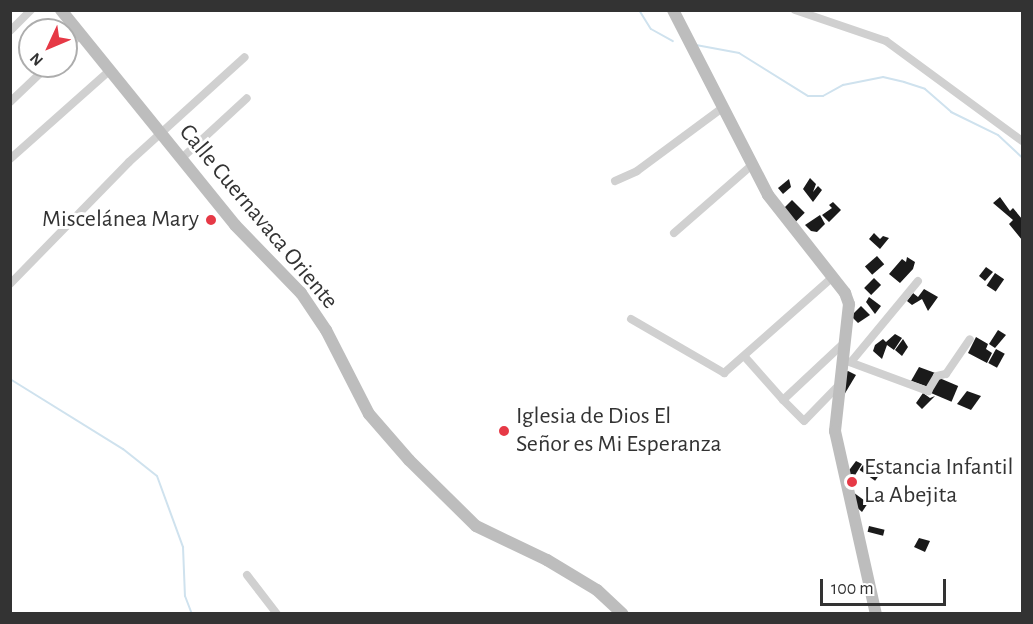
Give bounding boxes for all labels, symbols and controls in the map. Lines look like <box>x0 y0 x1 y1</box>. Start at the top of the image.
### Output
north arrow <box>18 18 78 78</box>
text: N <box>27 50 46 69</box>
street label: Calle Cuernavaca Oriente <box>172 119 344 315</box>
place label: Miscelánea Mary <box>42 206 199 234</box>
marker: Miscelánea Mary <box>204 213 218 227</box>
place label: Iglesia de Dios El Señor es Mi Esperanza <box>516 403 722 459</box>
marker: Iglesia de Dios El Señor es Mi Esperanza <box>497 424 511 438</box>
place label: Estancia Infantil La Abejita <box>864 454 1013 510</box>
marker: Estancia Infantil La Abejita <box>845 475 859 489</box>
scale bar <box>823 567 949 605</box>
text: 100 m <box>831 580 874 598</box>

